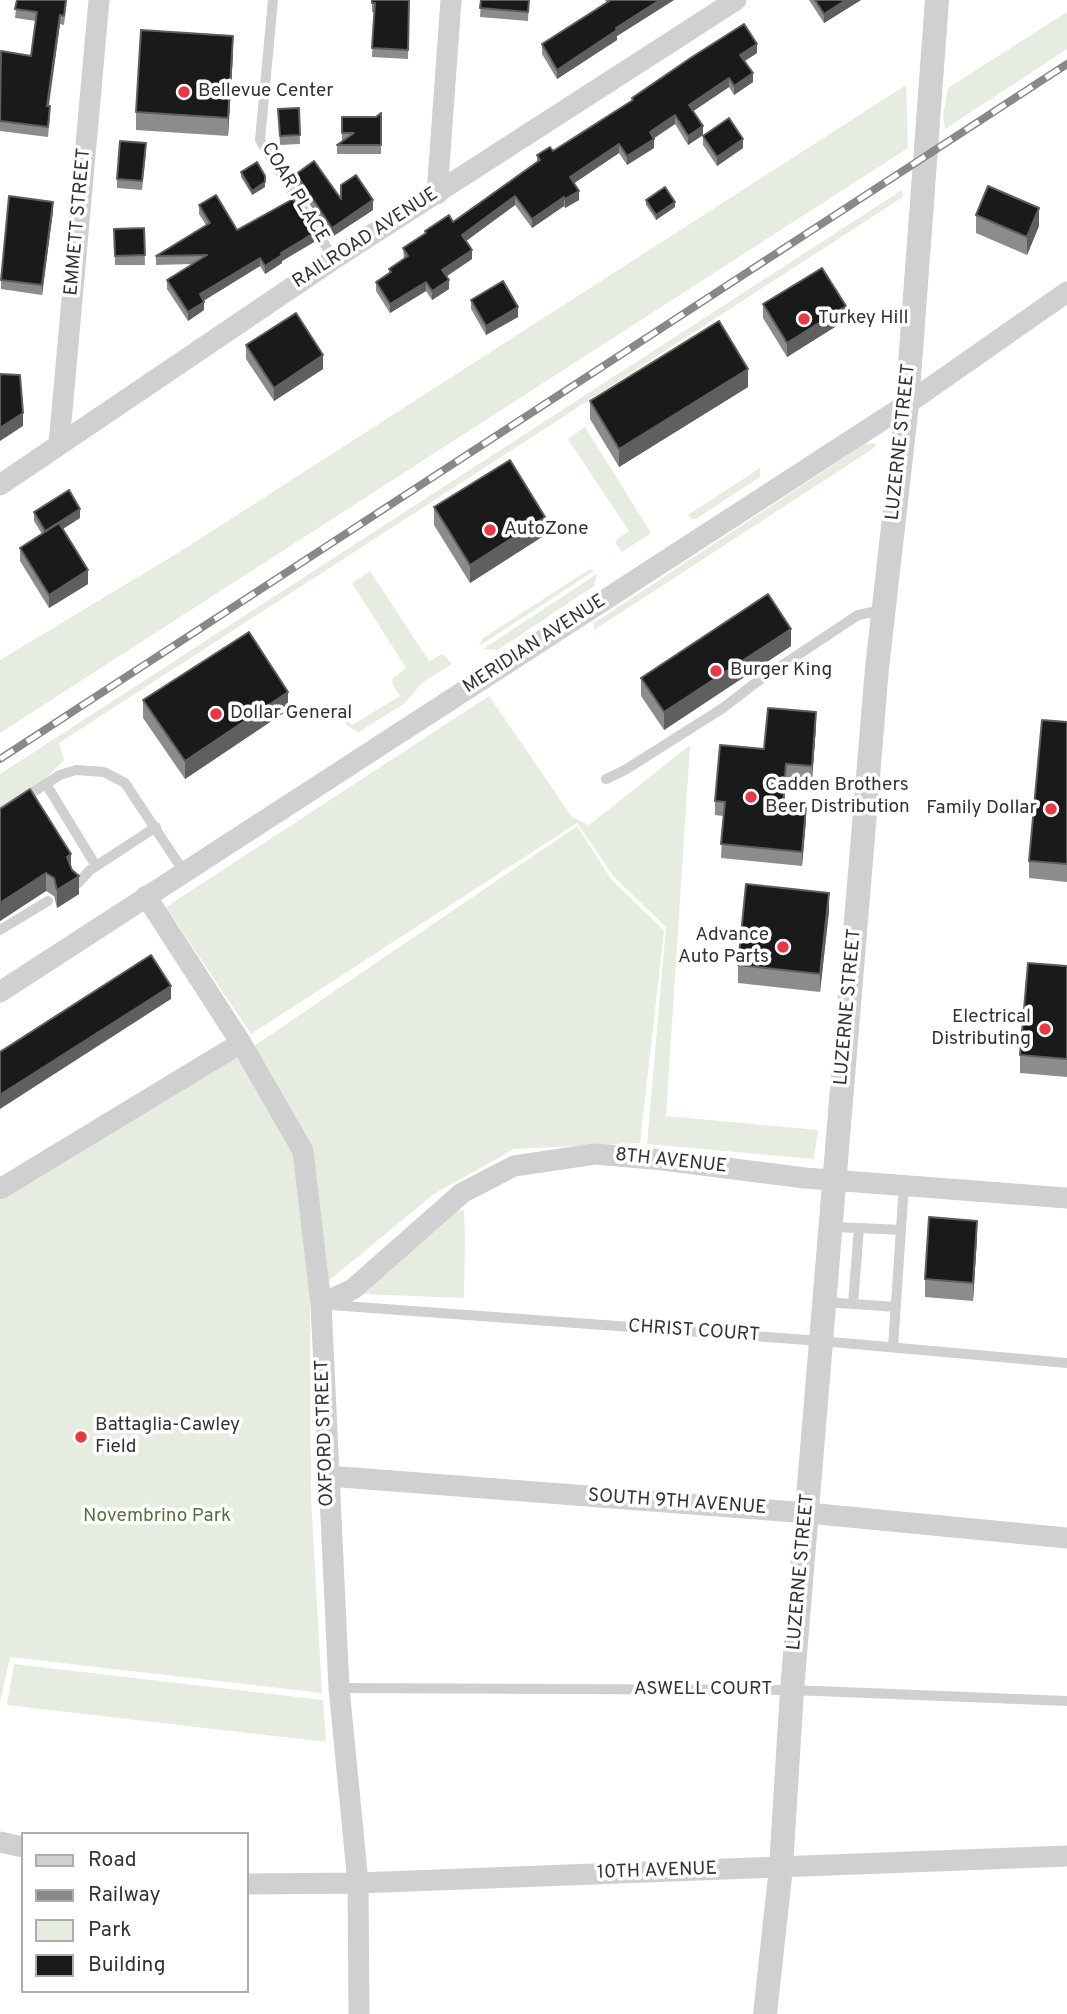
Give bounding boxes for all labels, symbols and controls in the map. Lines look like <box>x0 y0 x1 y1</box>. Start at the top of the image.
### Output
place label: Bellevue Center <box>198 81 334 103</box>
marker: Bellevue Center <box>176 84 192 100</box>
street label: COAR PLACE <box>255 139 333 247</box>
street label: EMMETT STREET <box>61 147 97 297</box>
street label: RAILROAD AVENUE <box>289 184 443 294</box>
place label: Turkey Hill <box>818 308 908 330</box>
marker: Turkey Hill <box>796 311 812 327</box>
street label: LUZERNE STREET <box>882 363 922 521</box>
place label: AutoZone <box>504 519 588 541</box>
marker: AutoZone <box>482 522 498 538</box>
street label: MERIDIAN AVENUE <box>460 590 610 700</box>
place label: Burger King <box>730 660 832 682</box>
marker: Burger King <box>708 663 724 679</box>
place label: Dollar General <box>230 703 352 725</box>
marker: Dollar General <box>208 706 224 722</box>
place label: Cadden Brothers Beer Distribution <box>765 775 910 819</box>
marker: Cadden Brothers Beer Distribution <box>743 789 759 805</box>
place label: Family Dollar <box>926 798 1037 820</box>
marker: Family Dollar <box>1043 801 1059 817</box>
place label: Advance Auto Parts <box>678 925 769 969</box>
street label: LUZERNE STREET <box>831 928 867 1086</box>
marker: Advance Auto Parts <box>775 939 791 955</box>
place label: Electrical Distributing <box>931 1007 1031 1051</box>
marker: Electrical Distributing <box>1037 1021 1053 1037</box>
street label: 8TH AVENUE <box>614 1145 728 1179</box>
street label: CHRIST COURT <box>627 1316 761 1348</box>
street label: OXFORD STREET <box>312 1359 340 1507</box>
place label: Battaglia-Cawley Field <box>95 1415 240 1459</box>
marker: Battaglia-Cawley Field <box>73 1429 89 1445</box>
street label: SOUTH 9TH AVENUE <box>587 1485 767 1521</box>
street label: LUZERNE STREET <box>784 1493 820 1651</box>
park label: Novembrino Park <box>83 1506 231 1528</box>
street label: ASWELL COURT <box>634 1679 772 1701</box>
legend <box>21 1832 248 1993</box>
text: Road <box>88 1847 137 1874</box>
street label: 10TH AVENUE <box>597 1859 717 1885</box>
text: Railway <box>88 1882 161 1909</box>
text: Park <box>88 1917 131 1944</box>
text: Building <box>88 1952 166 1979</box>

